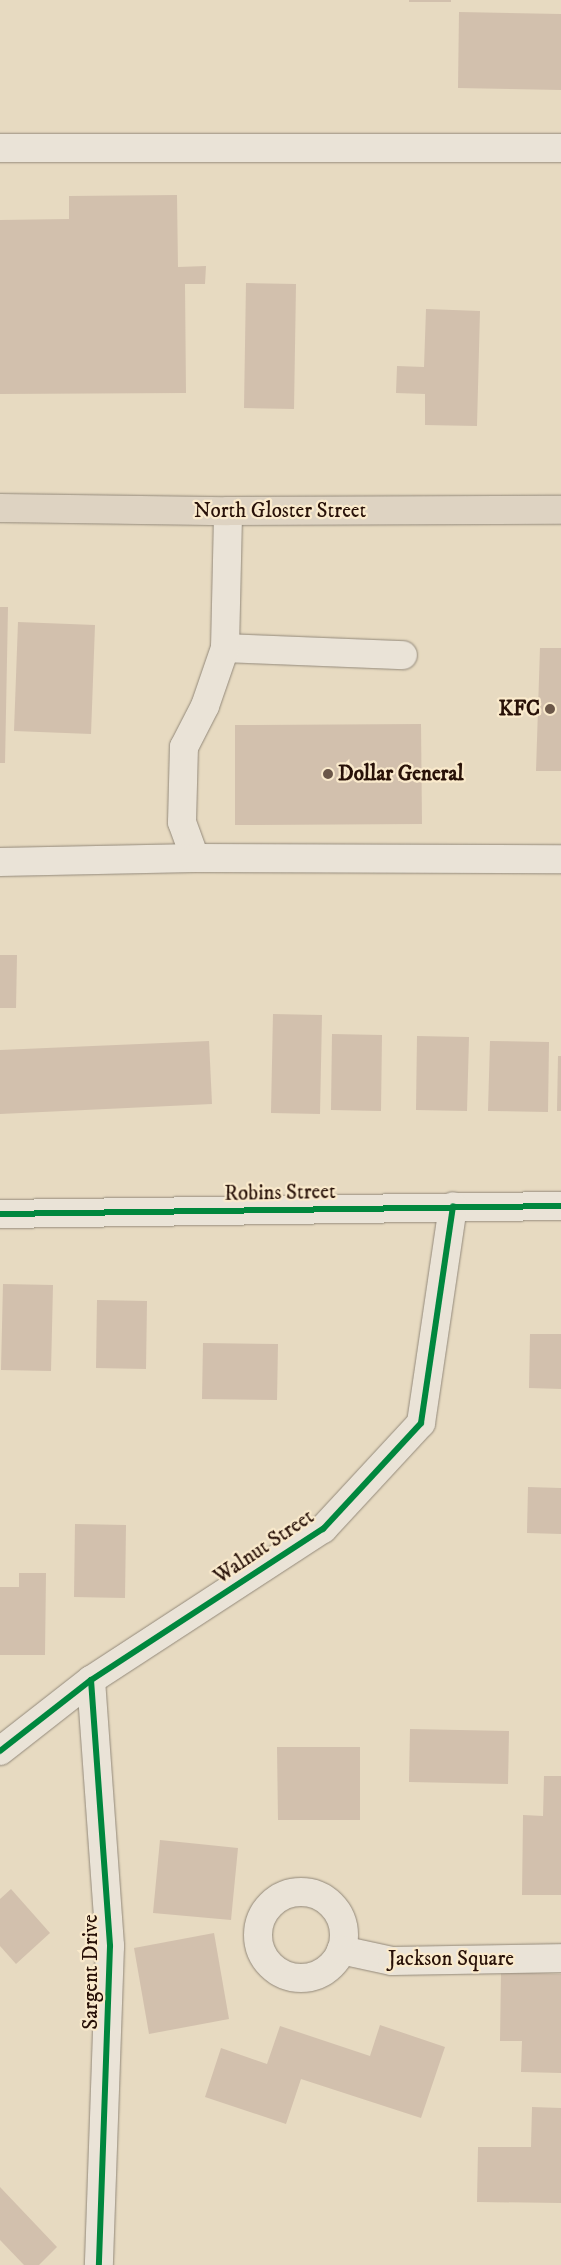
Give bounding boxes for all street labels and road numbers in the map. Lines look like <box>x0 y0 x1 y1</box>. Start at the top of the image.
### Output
street label: North Gloster Street <box>194 498 366 524</box>
street label: Robins Street <box>224 1179 336 1207</box>
street label: Walnut Street <box>209 1504 319 1590</box>
street label: Sargent Drive <box>78 1914 104 2030</box>
street label: Jackson Square <box>388 1946 514 1972</box>

